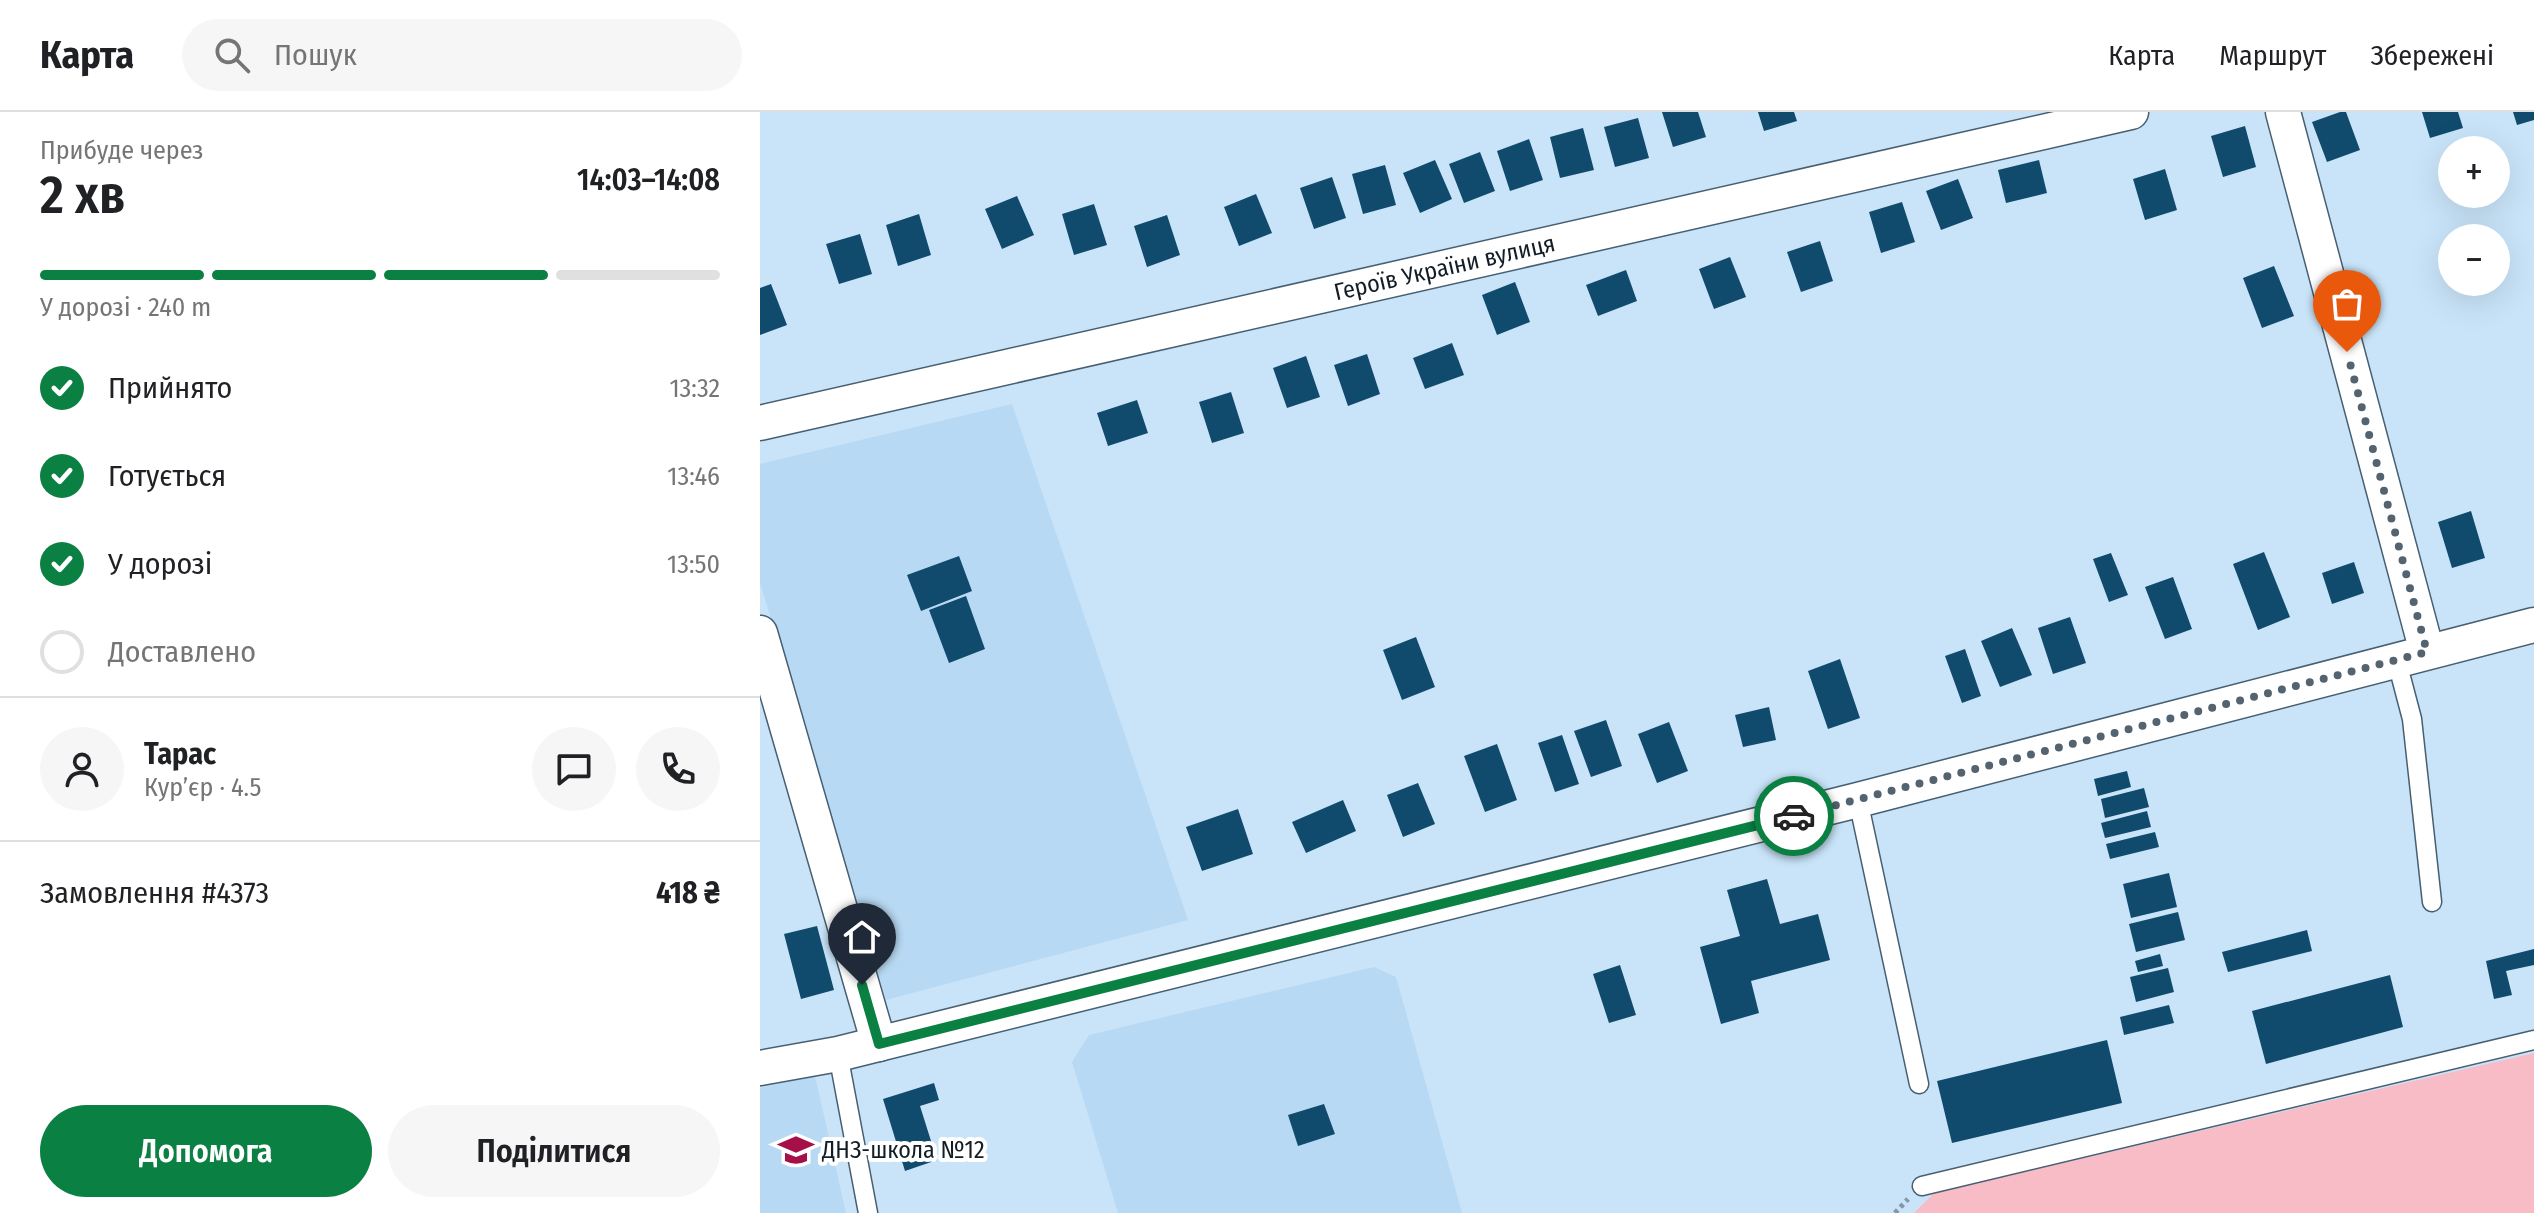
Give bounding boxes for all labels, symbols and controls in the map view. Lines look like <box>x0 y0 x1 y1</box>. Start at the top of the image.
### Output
search box <box>182 19 742 91</box>
text: Карта <box>40 32 134 78</box>
icon: search <box>210 33 254 77</box>
text: Пошук <box>274 37 357 73</box>
text: Карта <box>2108 39 2175 72</box>
text: Маршрут <box>2219 39 2326 72</box>
text: Збережені <box>2370 39 2494 72</box>
text: Прибуде через <box>40 135 203 166</box>
map controls <box>2438 136 2510 296</box>
button: + <box>2438 136 2510 208</box>
text: 14:03–14:08 <box>577 162 720 198</box>
text: 2 хв <box>40 164 126 227</box>
button: − <box>2438 224 2510 296</box>
street label: Героїв України вулиця <box>1331 229 1558 306</box>
pin <box>2313 270 2381 352</box>
icon: bag <box>2325 282 2369 326</box>
text: У дорозі · 240 m <box>40 292 211 323</box>
icon: check <box>40 366 84 410</box>
text: Прийнято <box>108 370 232 406</box>
text: 13:32 <box>669 373 720 404</box>
icon: check <box>40 454 84 498</box>
text: Готується <box>108 458 226 494</box>
text: 13:46 <box>667 461 720 492</box>
icon: check <box>40 542 84 586</box>
text: У дорозі <box>108 546 212 582</box>
text: 13:50 <box>667 549 720 580</box>
text: Доставлено <box>108 634 256 670</box>
button: person <box>40 727 124 811</box>
button: chat <box>532 727 616 811</box>
button: phone <box>636 727 720 811</box>
text: Тарас <box>144 736 216 772</box>
text: Кур’єр · 4.5 <box>144 772 261 803</box>
courier <box>1754 776 1834 856</box>
icon: car <box>1772 794 1816 838</box>
text: Замовлення #4373 <box>40 875 269 911</box>
text: 418 ₴ <box>656 875 720 911</box>
pin <box>828 903 896 985</box>
icon: home <box>840 915 884 959</box>
button: Допомога <box>40 1105 372 1197</box>
button: Поділитися <box>388 1105 720 1197</box>
school or university icon: ДНЗ-школа №12 <box>777 1131 815 1169</box>
place label: ДНЗ-школа №12 <box>821 1136 985 1164</box>

